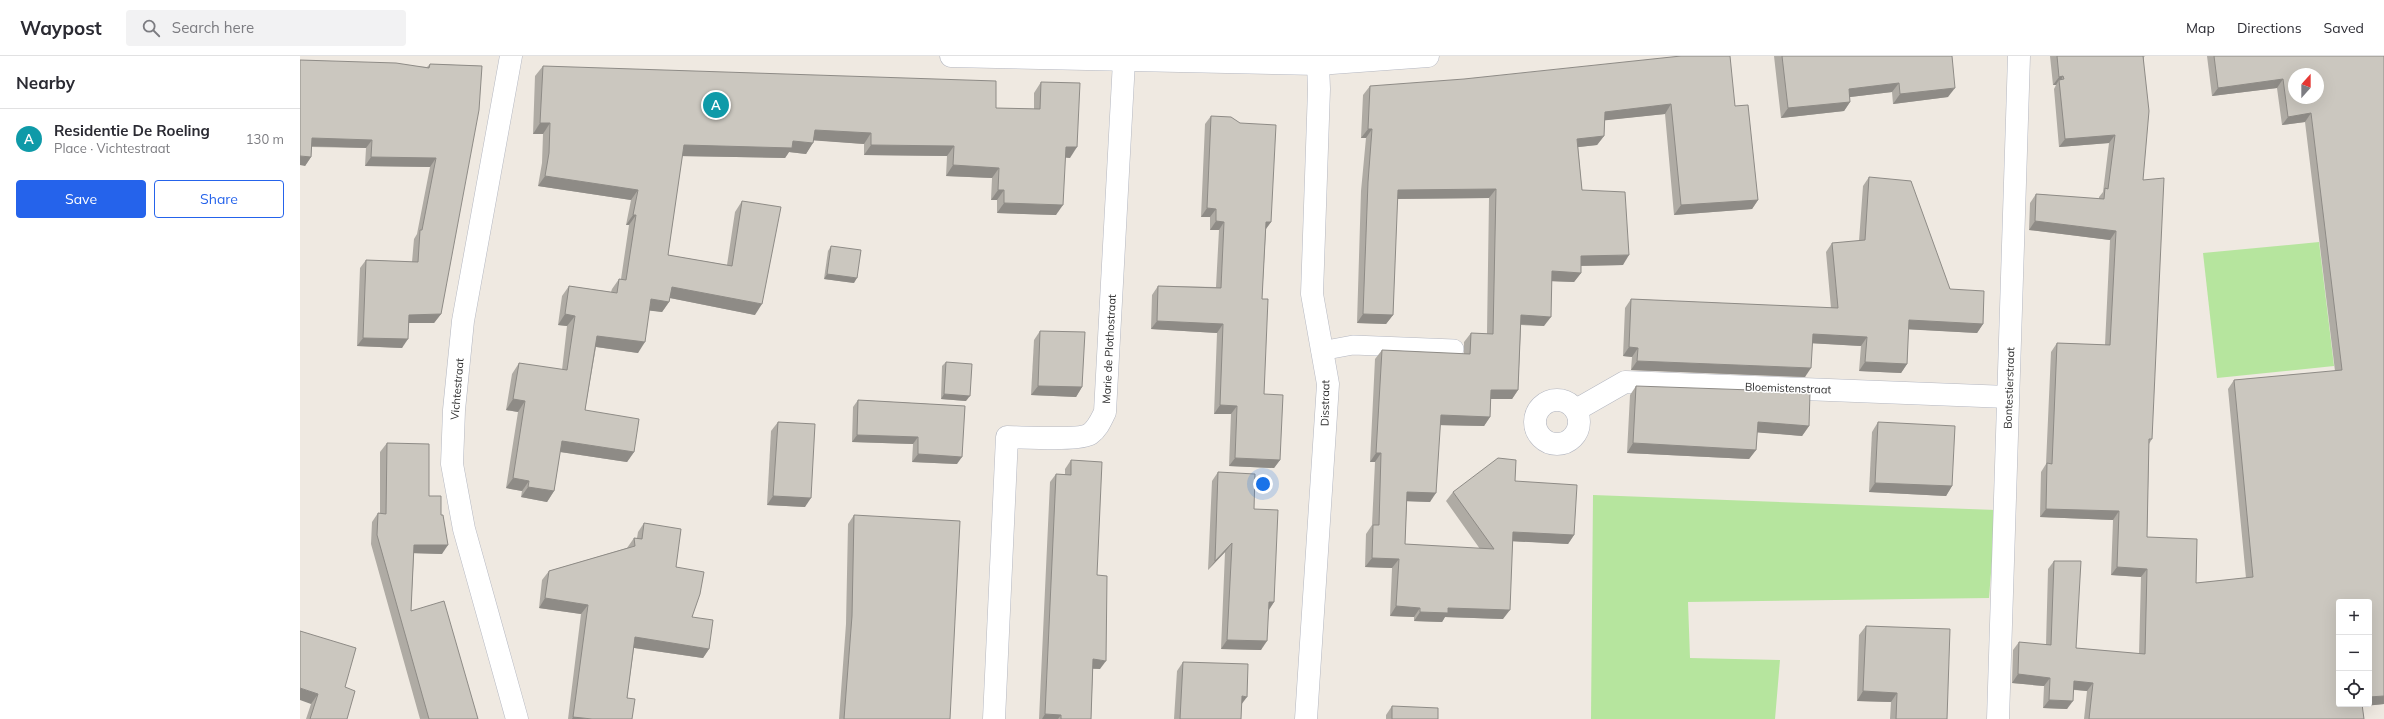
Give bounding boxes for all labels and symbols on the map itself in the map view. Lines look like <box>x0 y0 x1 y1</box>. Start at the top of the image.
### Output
north arrow <box>2288 68 2324 104</box>
pin: A <box>703 90 729 120</box>
street label: Marie de Plothostraat <box>1099 294 1119 404</box>
street label: Bontestierstraat <box>2001 347 2017 429</box>
street label: Vichtestraat <box>447 357 467 421</box>
street label: Disstraat <box>1318 379 1332 426</box>
street label: Bloemistenstraat <box>1745 379 1832 397</box>
your location <box>1253 474 1273 494</box>

